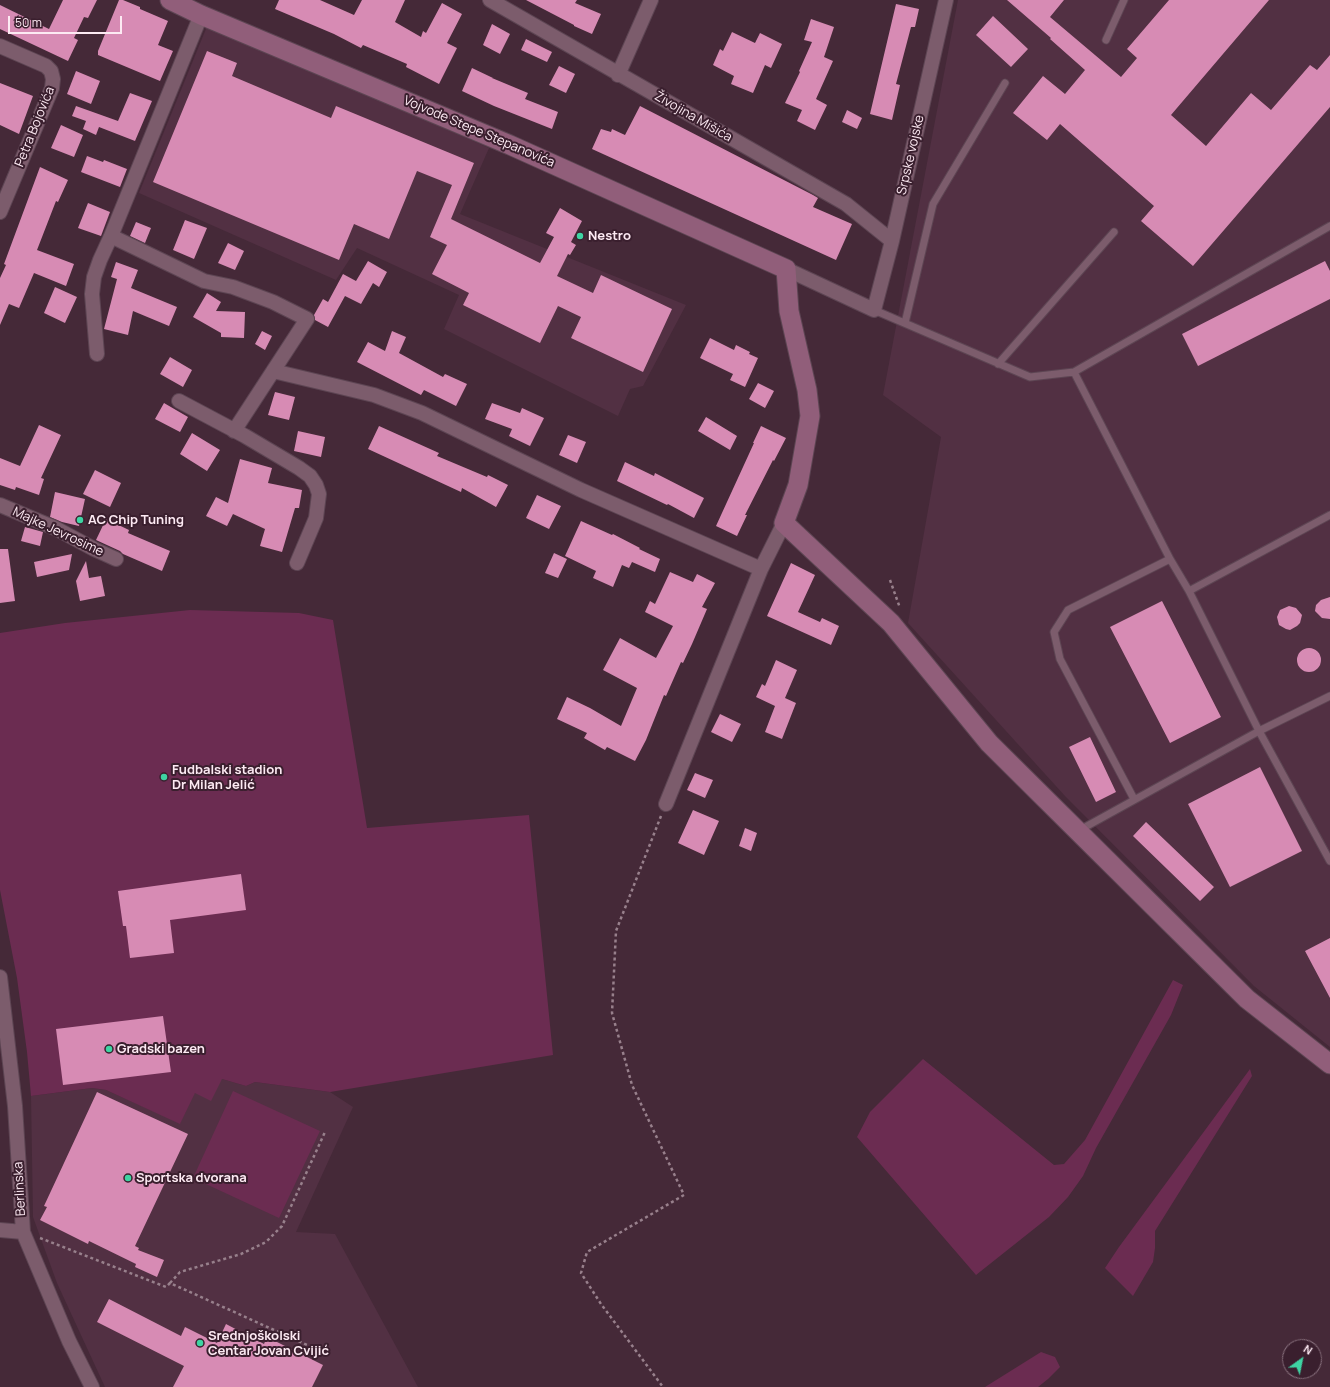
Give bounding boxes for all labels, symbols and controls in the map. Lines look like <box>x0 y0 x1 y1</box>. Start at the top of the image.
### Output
scale bar <box>10 8 124 34</box>
text: 50 m <box>15 14 42 31</box>
street label: Petra Bojovića <box>12 85 58 169</box>
street label: Živojina Mišića <box>651 88 735 146</box>
street label: Vojvode Stepe Stepanovića <box>401 93 557 171</box>
street label: Srpske vojske <box>894 113 928 197</box>
place label: Nestro <box>588 228 631 244</box>
marker: Nestro <box>575 231 585 241</box>
street label: Majke Jevrosime <box>10 504 106 560</box>
place label: AC Chip Tuning <box>88 512 184 528</box>
marker: AC Chip Tuning <box>75 515 85 525</box>
place label: Fudbalski stadion Dr Milan Jelić <box>172 762 282 793</box>
marker: Fudbalski stadion Dr Milan Jelić <box>159 772 169 782</box>
place label: Gradski bazen <box>117 1041 205 1057</box>
marker: Gradski bazen <box>104 1044 114 1054</box>
street label: Berlinska <box>11 1161 29 1217</box>
place label: Sportska dvorana <box>136 1170 247 1186</box>
marker: Sportska dvorana <box>123 1173 133 1183</box>
place label: Srednjoškolski Centar Jovan Cvijić <box>208 1328 329 1359</box>
marker: Srednjoškolski Centar Jovan Cvijić <box>195 1338 205 1348</box>
north arrow <box>1282 1339 1322 1379</box>
text: N <box>1301 1341 1316 1358</box>

